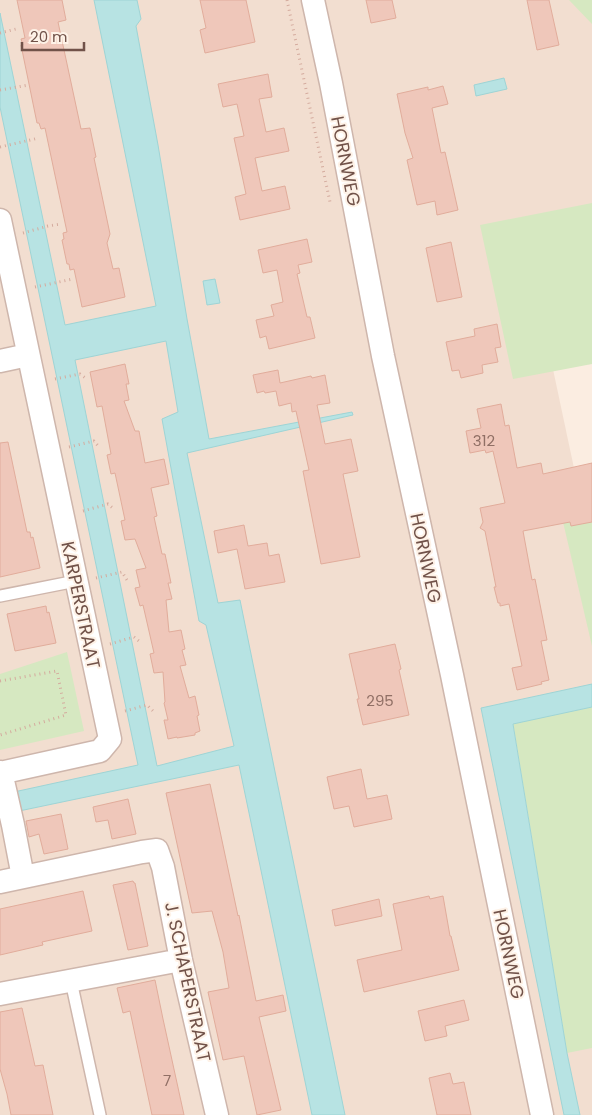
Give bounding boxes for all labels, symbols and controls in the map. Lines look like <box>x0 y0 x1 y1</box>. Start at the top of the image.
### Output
scale bar <box>22 20 85 52</box>
text: 20 m <box>30 26 68 47</box>
street label: HORNWEG <box>325 114 367 208</box>
house number: 312 <box>473 430 495 451</box>
street label: HORNWEG <box>404 511 448 605</box>
street label: KARPERSTRAAT <box>55 539 107 671</box>
house number: 295 <box>366 690 394 711</box>
street label: J. SCHAPERSTRAAT <box>159 900 217 1065</box>
street label: HORNWEG <box>487 907 531 1001</box>
house number: 7 <box>163 1070 171 1091</box>

